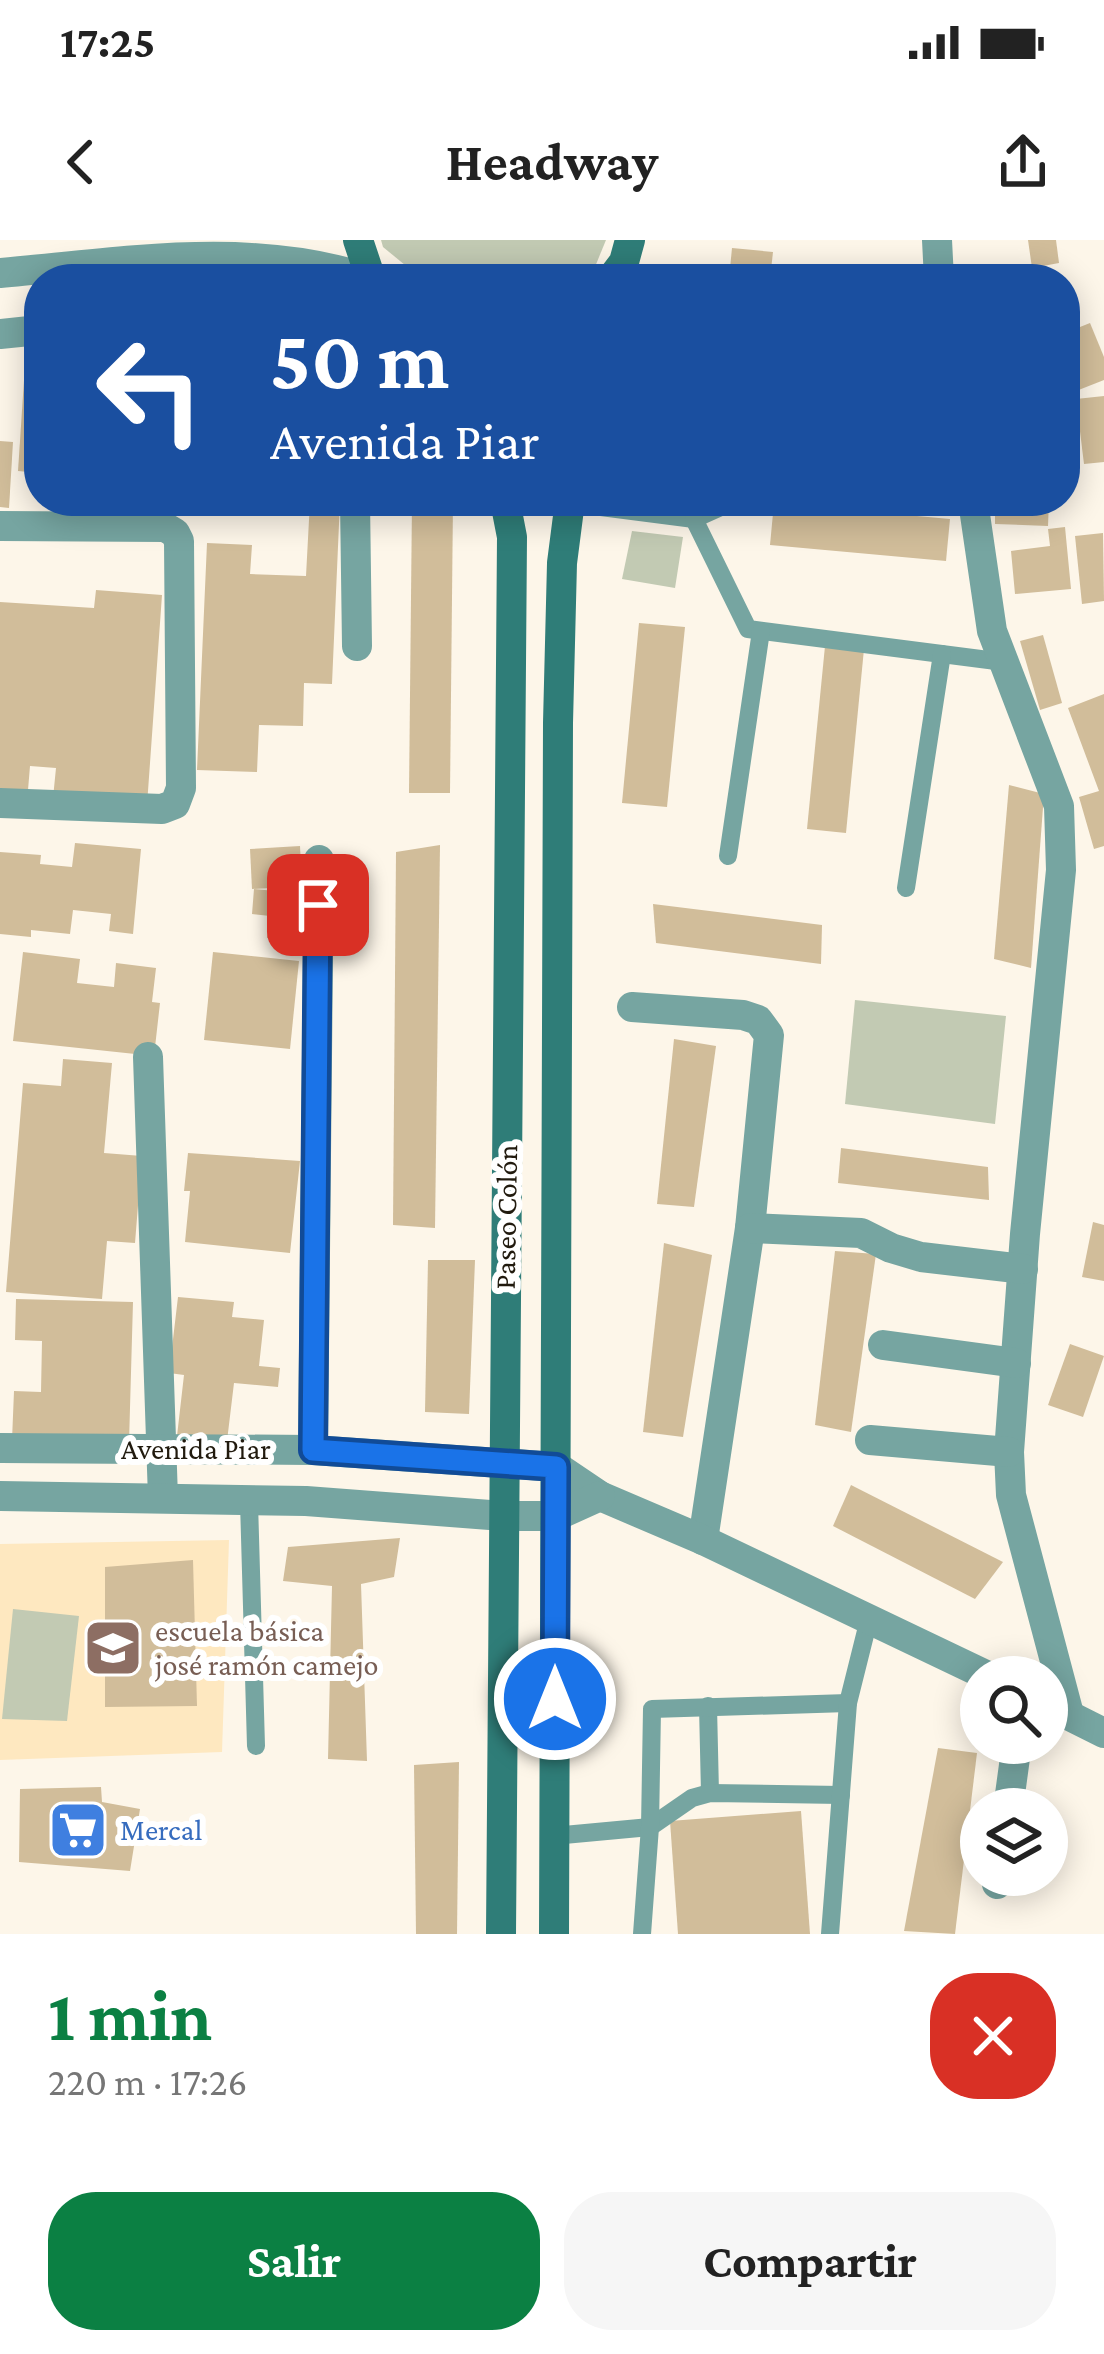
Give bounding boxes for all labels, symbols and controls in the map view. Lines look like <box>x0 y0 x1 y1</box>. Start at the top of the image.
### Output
text: 17:25 <box>60 17 155 67</box>
icon: back <box>48 129 114 195</box>
icon: share <box>990 129 1056 195</box>
text: Headway <box>446 132 658 192</box>
icon: left <box>72 312 228 468</box>
text: 50 m <box>270 313 449 406</box>
text: Avenida Piar <box>270 411 540 471</box>
pin <box>267 854 369 956</box>
icon: arrive <box>285 872 351 938</box>
street label: Paseo Colón <box>488 1144 523 1290</box>
street label: Avenida Piar <box>121 1432 271 1465</box>
place label: escuela básica josé ramón camejo <box>154 1614 379 1682</box>
school or university icon: escuela básica josé ramón camejo <box>82 1617 144 1679</box>
position arrow <box>492 1636 618 1762</box>
map controls <box>960 1656 1068 1896</box>
button: search <box>960 1656 1068 1764</box>
button: layers <box>960 1788 1068 1896</box>
supermarket icon: Mercal <box>47 1799 109 1861</box>
place label: Mercal <box>120 1813 202 1846</box>
button: close <box>930 1973 1056 2099</box>
text: 1 min <box>48 1975 212 2055</box>
text: 220 m · 17:26 <box>48 2060 247 2103</box>
button: Salir <box>48 2192 540 2330</box>
button: Compartir <box>564 2192 1056 2330</box>

